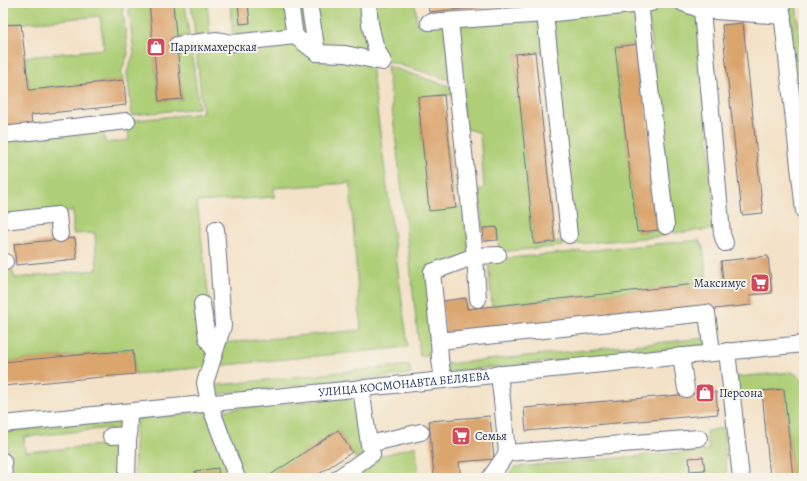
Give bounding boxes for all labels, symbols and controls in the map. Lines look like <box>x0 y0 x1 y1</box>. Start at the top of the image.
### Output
shop icon: Парикмахерская <box>145 36 167 58</box>
place label: Парикмахерская <box>170 39 257 55</box>
supermarket icon: Максимус <box>749 272 771 294</box>
place label: Максимус <box>694 275 746 291</box>
street label: УЛИЦА КОСМОНАВТА БЕЛЯЕВА <box>318 367 491 400</box>
shop icon: Персона <box>694 382 716 404</box>
place label: Персона <box>719 385 763 401</box>
supermarket icon: Семья <box>450 425 472 447</box>
place label: Семья <box>475 428 507 444</box>

